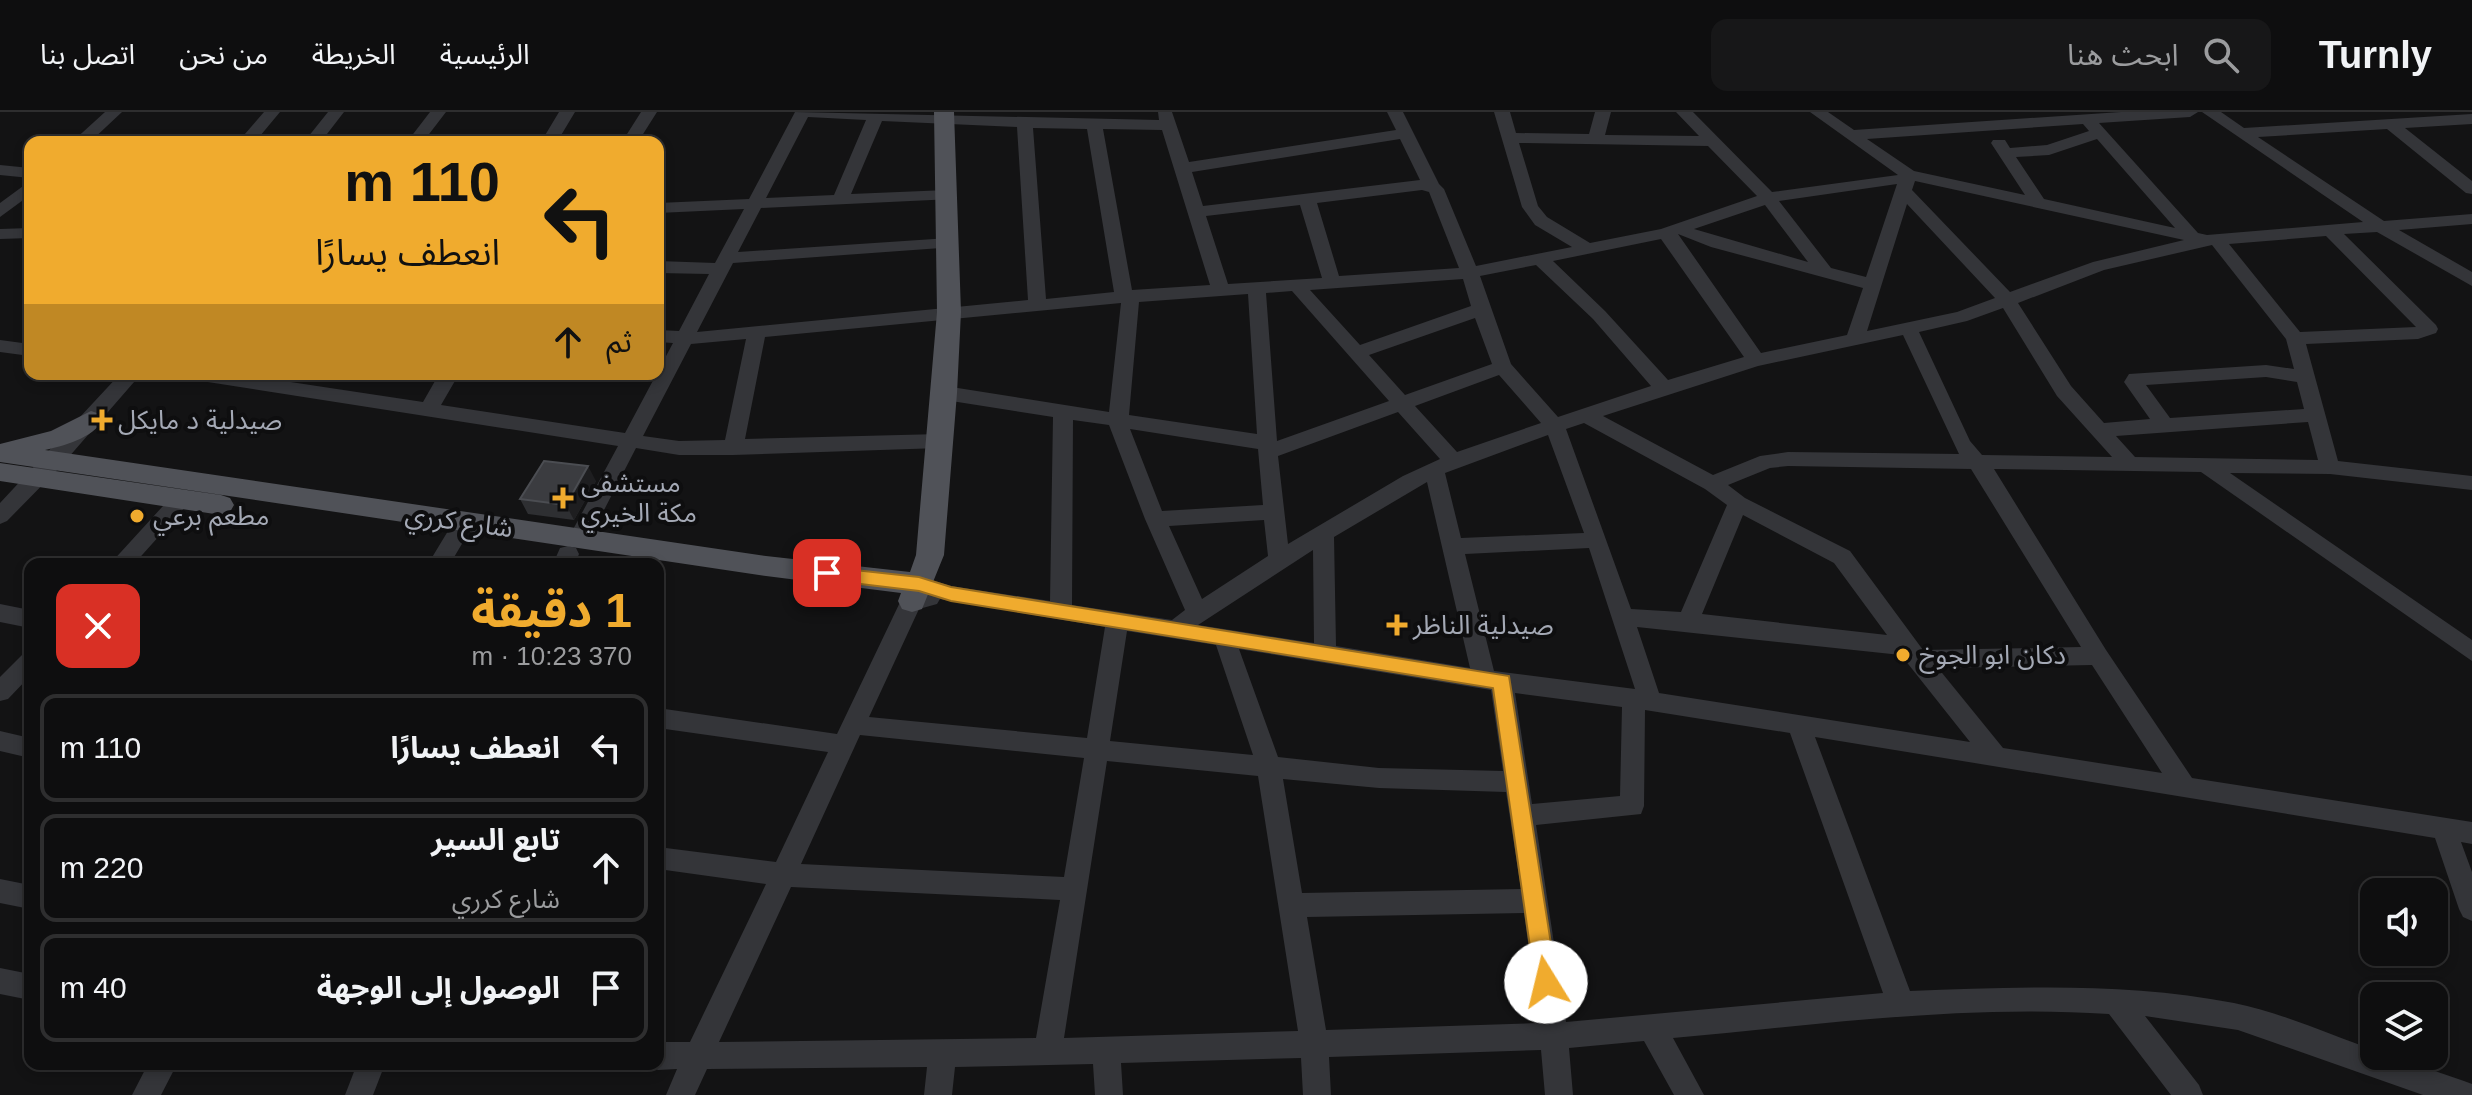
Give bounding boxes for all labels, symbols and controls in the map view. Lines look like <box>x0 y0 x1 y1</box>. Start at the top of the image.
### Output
search box <box>1711 19 2271 91</box>
icon: search <box>2199 33 2243 77</box>
text: Turnly <box>2319 34 2432 76</box>
text: ابحث هنا <box>2067 38 2179 71</box>
text: اتصل بنا <box>40 39 135 70</box>
text: من نحن <box>179 39 268 70</box>
text: الخريطة <box>312 39 396 70</box>
text: الرئيسية <box>440 39 530 70</box>
text: 110 m <box>344 150 500 213</box>
icon: left <box>528 168 632 272</box>
text: انعطف يسارًا <box>315 232 500 273</box>
icon: ahead <box>546 320 590 364</box>
text: ثم <box>606 325 632 358</box>
place label: صيدلية د مايكل <box>118 405 282 435</box>
marker: صيدلية د مايكل <box>93 411 111 429</box>
place label: مستشفى مكة الخيري <box>581 468 697 533</box>
marker: مستشفى مكة الخيري <box>552 487 574 509</box>
street label: شارع كرري <box>403 499 515 548</box>
place label: مطعم برعي <box>153 501 269 536</box>
marker: مطعم برعي <box>128 507 146 525</box>
pin <box>793 539 861 607</box>
icon: arrive <box>805 551 849 595</box>
button: close <box>56 584 140 668</box>
text: 1 دقيقة <box>471 584 632 637</box>
place label: صيدلية الناظر <box>1412 610 1554 640</box>
marker: صيدلية الناظر <box>1388 616 1406 634</box>
place label: دكان ابو الجوخ <box>1919 640 2066 674</box>
text: 370 m · 10:23 <box>472 641 632 671</box>
marker: دكان ابو الجوخ <box>1894 646 1912 664</box>
icon: left <box>584 726 628 770</box>
text: 110 m <box>60 731 141 764</box>
text: انعطف يسارًا <box>391 731 560 764</box>
text: تابع السير <box>431 823 560 856</box>
icon: ahead <box>584 846 628 890</box>
text: 220 m <box>60 851 143 884</box>
map controls <box>2360 878 2448 1070</box>
button: sound <box>2360 878 2448 966</box>
text: شارع كرري <box>452 884 560 914</box>
position arrow <box>1504 940 1588 1024</box>
icon: arrive <box>584 966 628 1010</box>
text: 40 m <box>60 971 127 1004</box>
text: الوصول إلى الوجهة <box>317 971 560 1004</box>
button: layers <box>2360 982 2448 1070</box>

